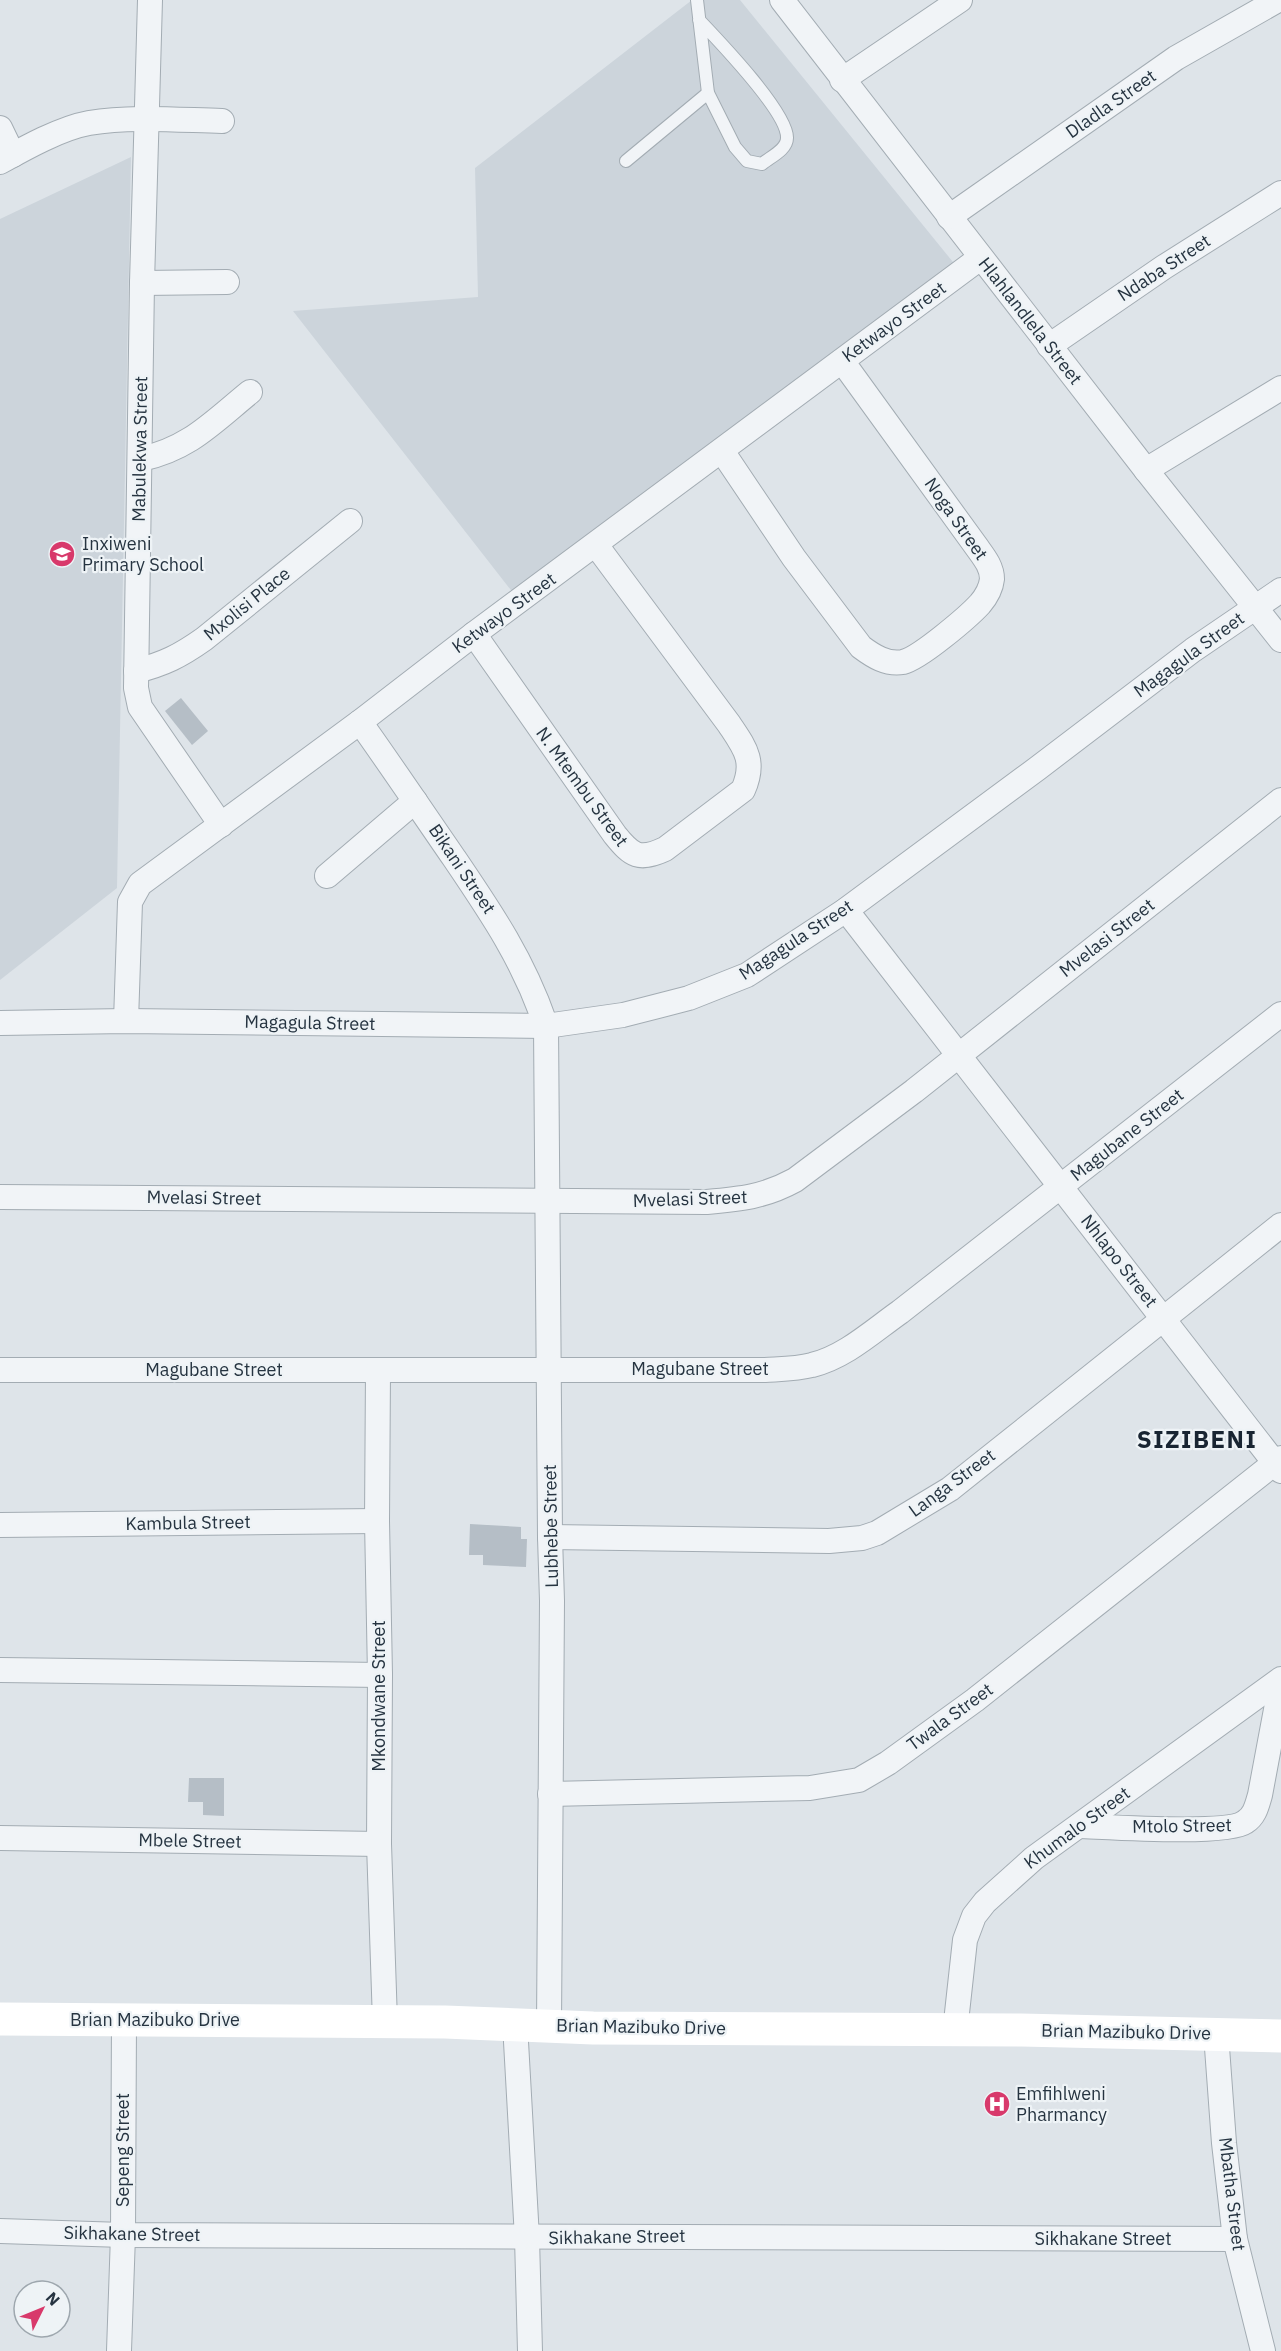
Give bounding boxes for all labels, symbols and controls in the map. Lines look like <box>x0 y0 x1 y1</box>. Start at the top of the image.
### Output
street label: Dladla Street <box>1061 64 1160 143</box>
street label: Ndaba Street <box>1113 229 1215 306</box>
street label: Hlahlandlela Street <box>973 252 1087 389</box>
street label: Ketwayo Street <box>837 276 950 367</box>
street label: Mabulekwa Street <box>127 376 152 522</box>
street label: Noga Street <box>920 473 993 564</box>
place label: Inxiweni Primary School <box>82 532 204 576</box>
school or university icon: Inxiweni Primary School <box>47 539 77 569</box>
street label: Mxolisi Place <box>199 562 295 646</box>
street label: Ketwayo Street <box>447 567 560 658</box>
street label: Magagula Street <box>1129 607 1248 702</box>
street label: N. Mtembu Street <box>531 722 634 851</box>
street label: Bikani Street <box>424 819 501 918</box>
street label: Mvelasi Street <box>1054 893 1159 982</box>
street label: Magagula Street <box>734 894 857 985</box>
street label: Magagula Street <box>244 1010 376 1035</box>
street label: Magubane Street <box>1065 1083 1188 1186</box>
street label: Mvelasi Street <box>147 1185 262 1210</box>
street label: Mvelasi Street <box>632 1185 748 1212</box>
street label: Nhlapo Street <box>1076 1210 1163 1312</box>
street label: Magubane Street <box>631 1357 769 1380</box>
street label: Magubane Street <box>145 1358 283 1381</box>
district label: SIZIBENI <box>1137 1423 1257 1455</box>
street label: Langa Street <box>904 1443 1000 1522</box>
street label: Lubhebe Street <box>538 1464 563 1588</box>
street label: Kambula Street <box>125 1510 251 1535</box>
street label: Mkondwane Street <box>367 1620 390 1772</box>
street label: Twala Street <box>902 1678 997 1756</box>
street label: Khumalo Street <box>1019 1781 1134 1874</box>
street label: Mtolo Street <box>1132 1813 1232 1838</box>
street label: Mbele Street <box>138 1828 242 1853</box>
street label: Brian Mazibuko Drive <box>70 2008 240 2031</box>
street label: Brian Mazibuko Drive <box>556 2014 726 2039</box>
street label: Brian Mazibuko Drive <box>1041 2019 1211 2044</box>
place label: Emfihlweni Pharmancy <box>1016 2082 1107 2126</box>
hospital icon: Emfihlweni Pharmancy <box>982 2089 1012 2119</box>
street label: Sepeng Street <box>111 2093 134 2207</box>
street label: Mbatha Street <box>1214 2136 1251 2252</box>
street label: Sikhakane Street <box>63 2221 201 2246</box>
street label: Sikhakane Street <box>548 2224 686 2249</box>
street label: Sikhakane Street <box>1034 2227 1172 2250</box>
north arrow <box>12 2279 72 2339</box>
text: N <box>42 2288 64 2310</box>

